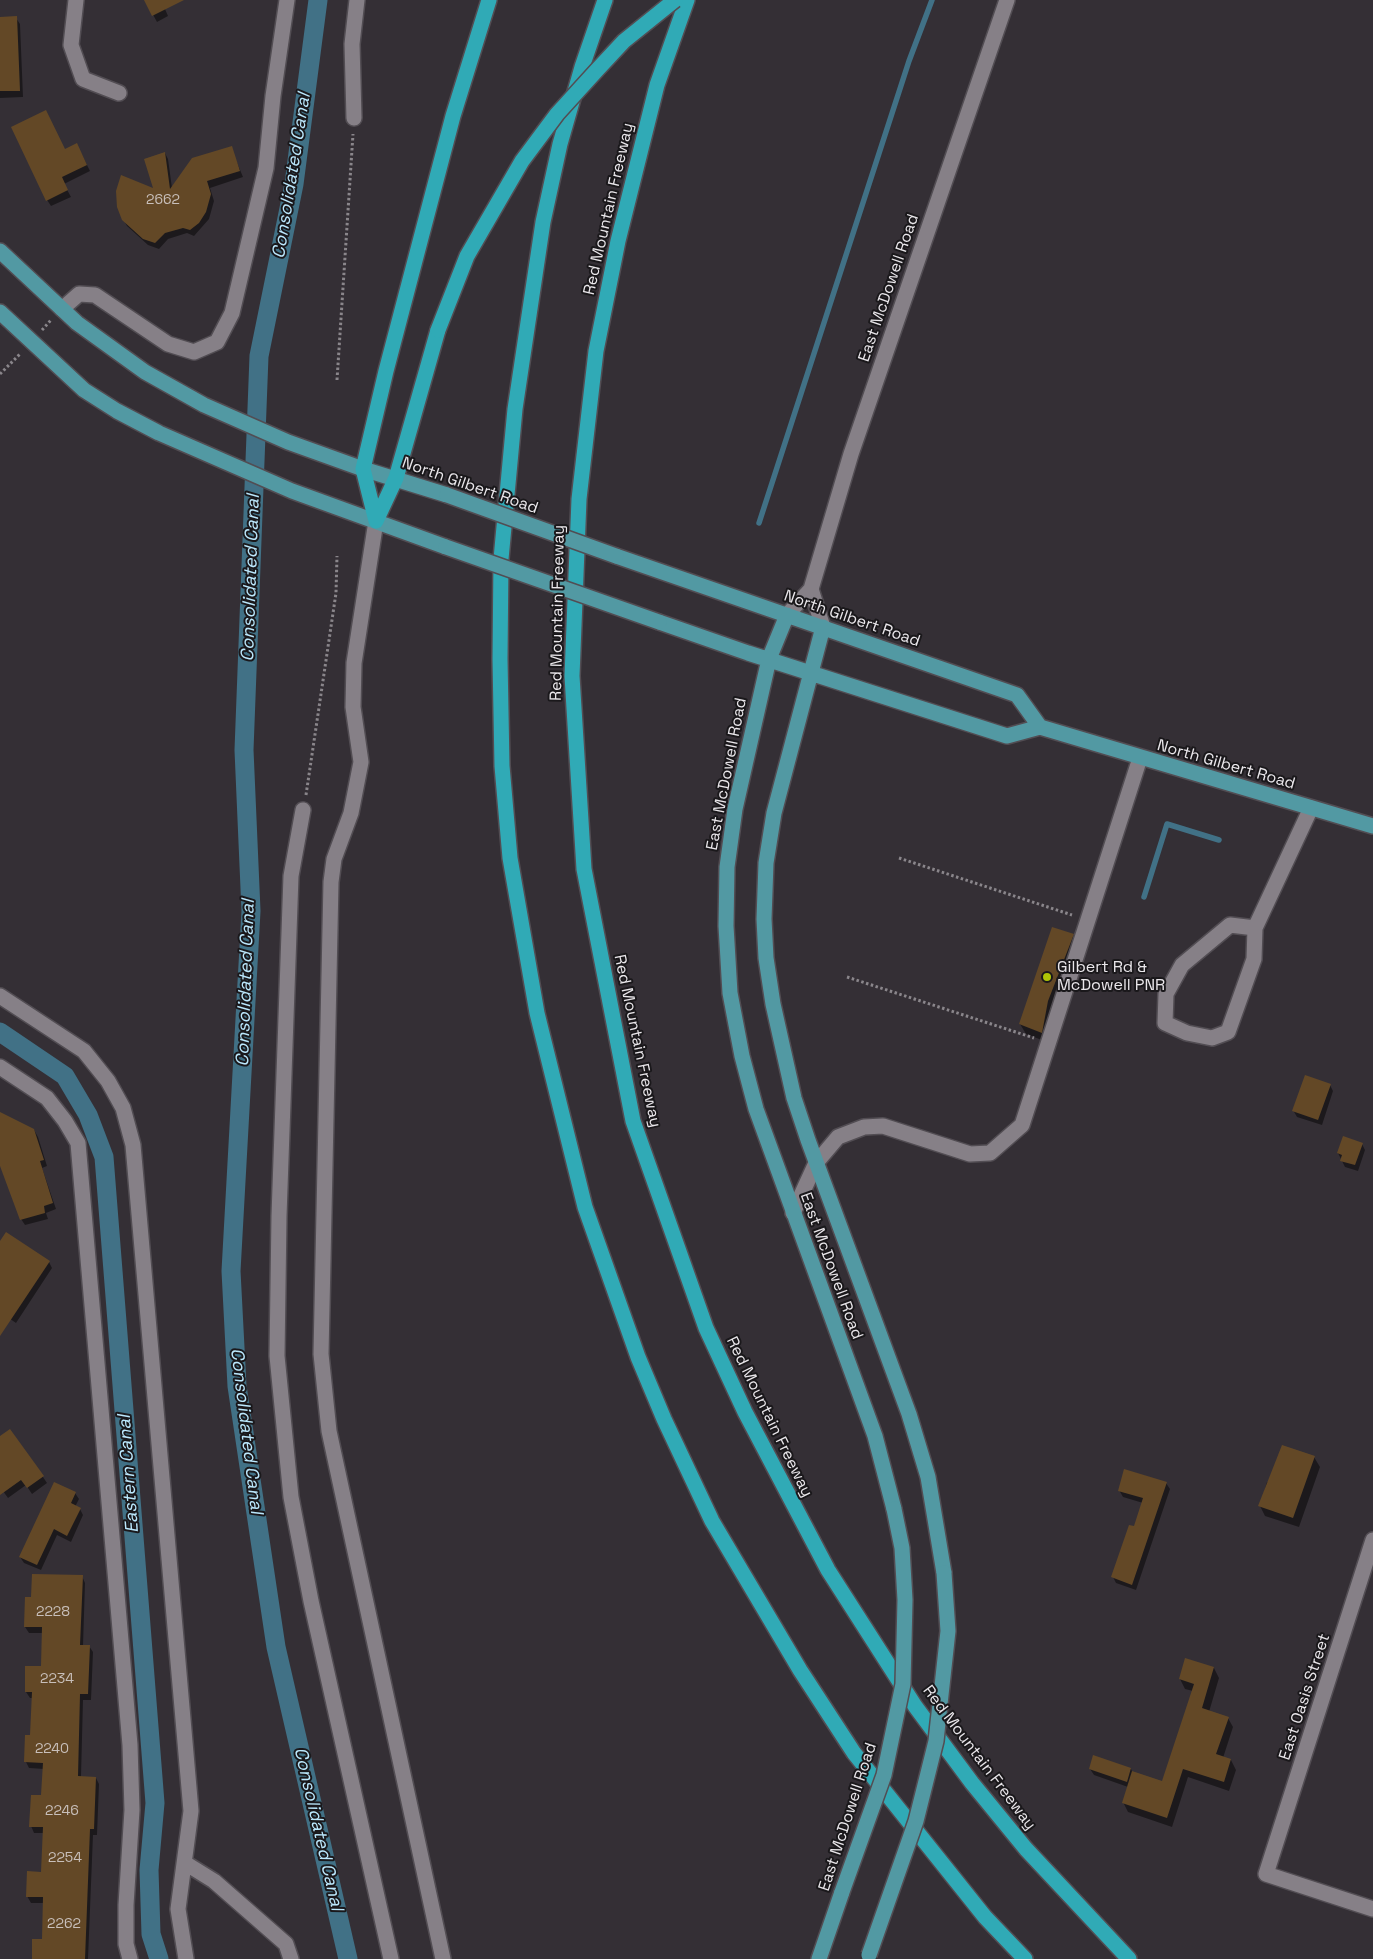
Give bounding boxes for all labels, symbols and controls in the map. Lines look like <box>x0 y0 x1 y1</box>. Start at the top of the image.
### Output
water label: Consolidated Canal <box>268 92 316 260</box>
street label: Red Mountain Freeway <box>580 121 638 297</box>
house number: 2662 <box>146 192 180 208</box>
street label: East McDowell Road <box>855 212 923 364</box>
street label: North Gilbert Road <box>399 454 541 518</box>
water label: Consolidated Canal <box>237 494 265 662</box>
street label: Red Mountain Freeway <box>547 525 569 701</box>
street label: North Gilbert Road <box>781 587 923 651</box>
street label: East McDowell Road <box>703 696 751 852</box>
street label: North Gilbert Road <box>1155 736 1297 794</box>
water label: Consolidated Canal <box>232 899 260 1067</box>
street label: Red Mountain Freeway <box>609 953 665 1129</box>
place label: Gilbert Rd & McDowell PNR <box>1057 958 1165 996</box>
marker: Gilbert Rd & McDowell PNR <box>1041 971 1053 983</box>
street label: East McDowell Road <box>795 1190 867 1342</box>
street label: Red Mountain Freeway <box>722 1334 816 1500</box>
water label: Consolidated Canal <box>225 1347 267 1515</box>
water label: Eastern Canal <box>114 1414 144 1534</box>
house number: 2228 <box>36 1604 70 1620</box>
street label: East Oasis Street <box>1276 1631 1334 1763</box>
house number: 2234 <box>40 1671 74 1687</box>
street label: Red Mountain Freeway <box>918 1682 1040 1834</box>
street label: East McDowell Road <box>815 1740 881 1894</box>
house number: 2240 <box>35 1741 69 1757</box>
water label: Consolidated Canal <box>289 1745 347 1913</box>
house number: 2246 <box>45 1803 79 1819</box>
house number: 2254 <box>48 1850 82 1866</box>
house number: 2262 <box>47 1916 81 1932</box>

